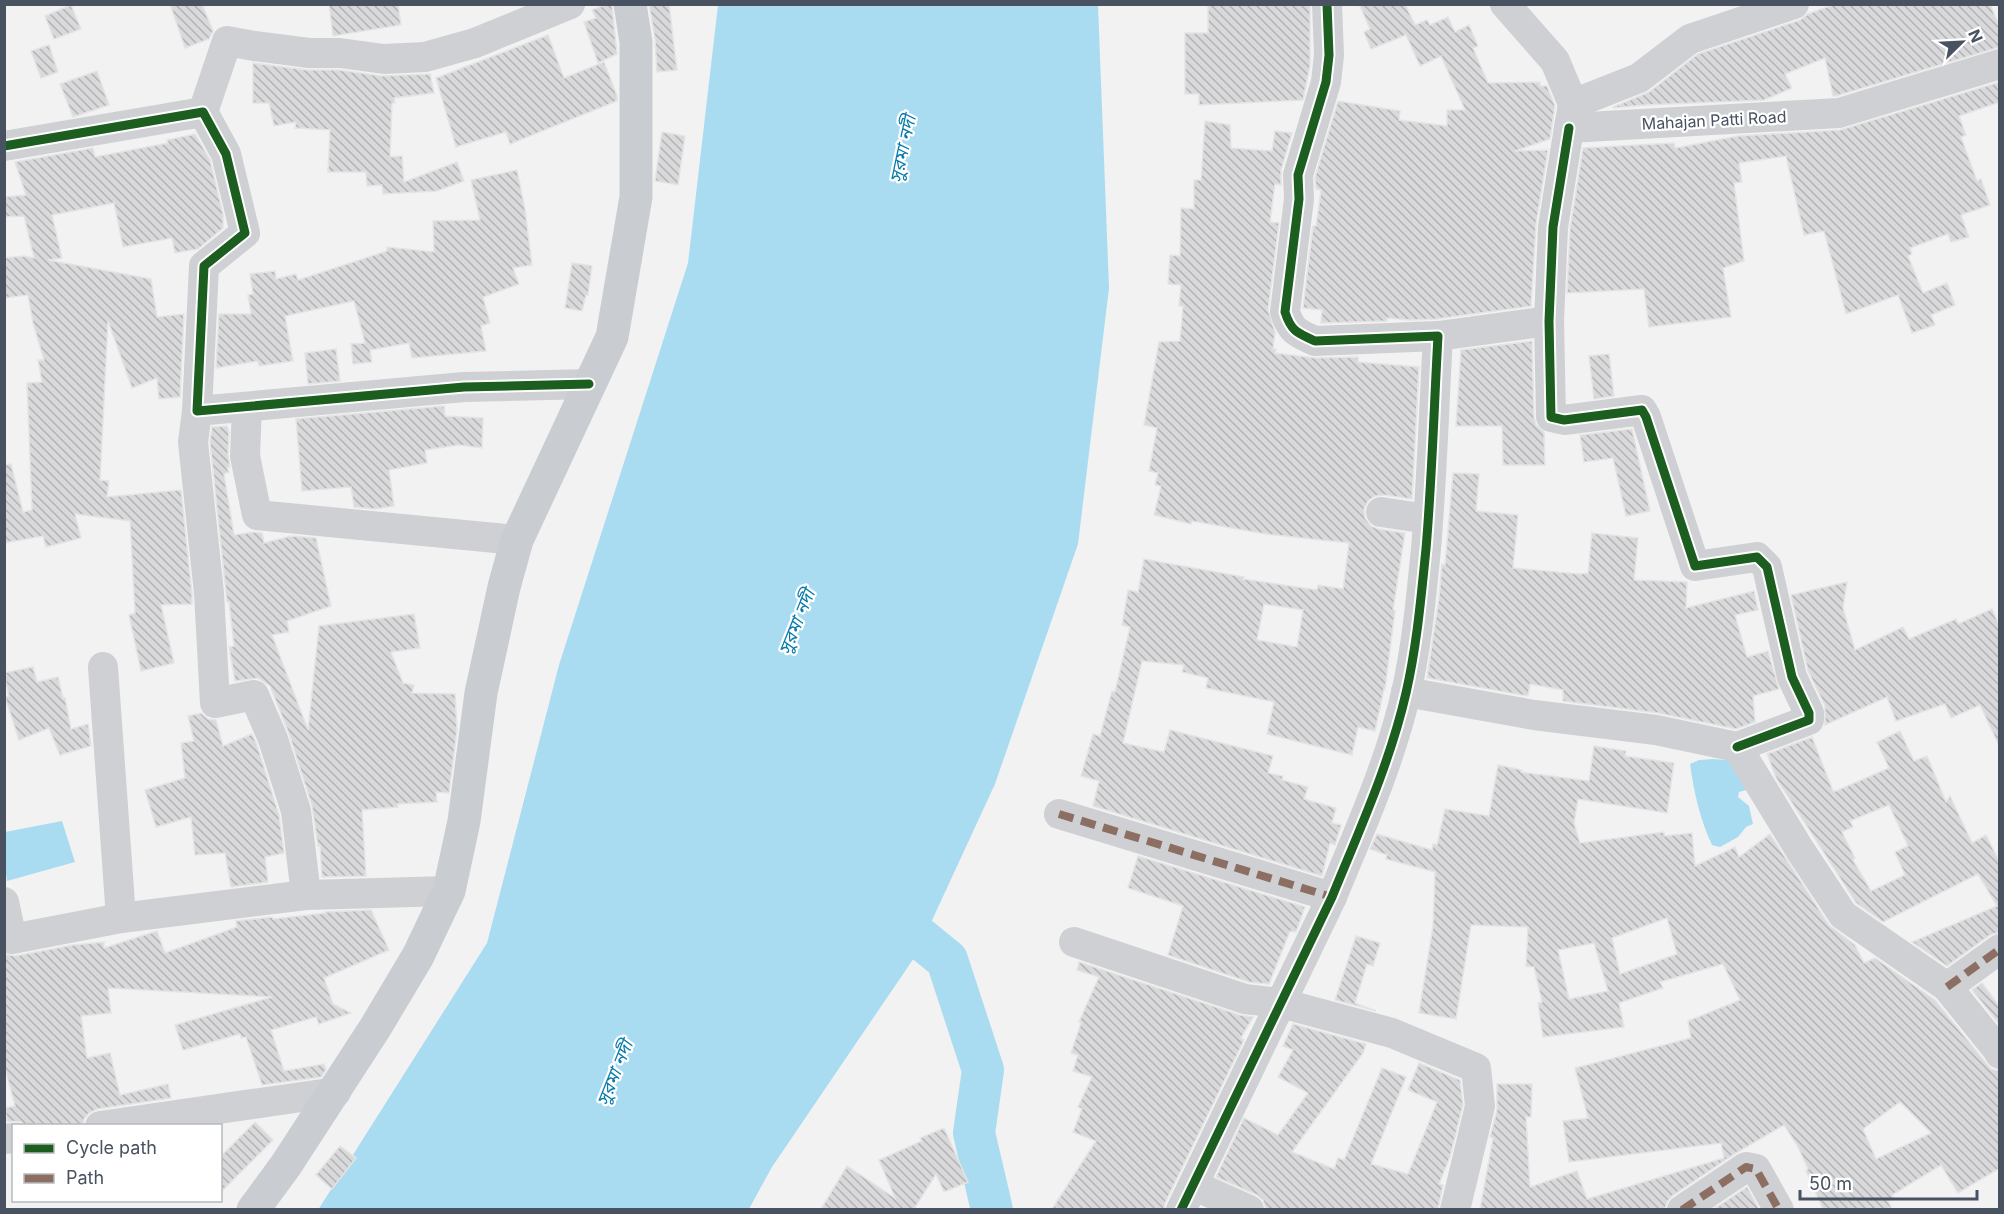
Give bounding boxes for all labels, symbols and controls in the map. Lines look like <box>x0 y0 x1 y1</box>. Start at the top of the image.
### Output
north arrow <box>1932 12 1992 72</box>
text: N <box>1964 26 1987 46</box>
street label: Mahajan Patti Road <box>1641 106 1787 134</box>
water label: সুরমা নদী <box>885 110 922 185</box>
water label: সুরমা নদী <box>774 583 821 658</box>
water label: সুরমা নদী <box>592 1034 639 1109</box>
legend <box>12 1124 222 1202</box>
text: Cycle path <box>66 1137 157 1158</box>
scale bar <box>1800 1163 1977 1201</box>
text: Path <box>66 1167 104 1188</box>
text: 50 m <box>1809 1173 1852 1194</box>

